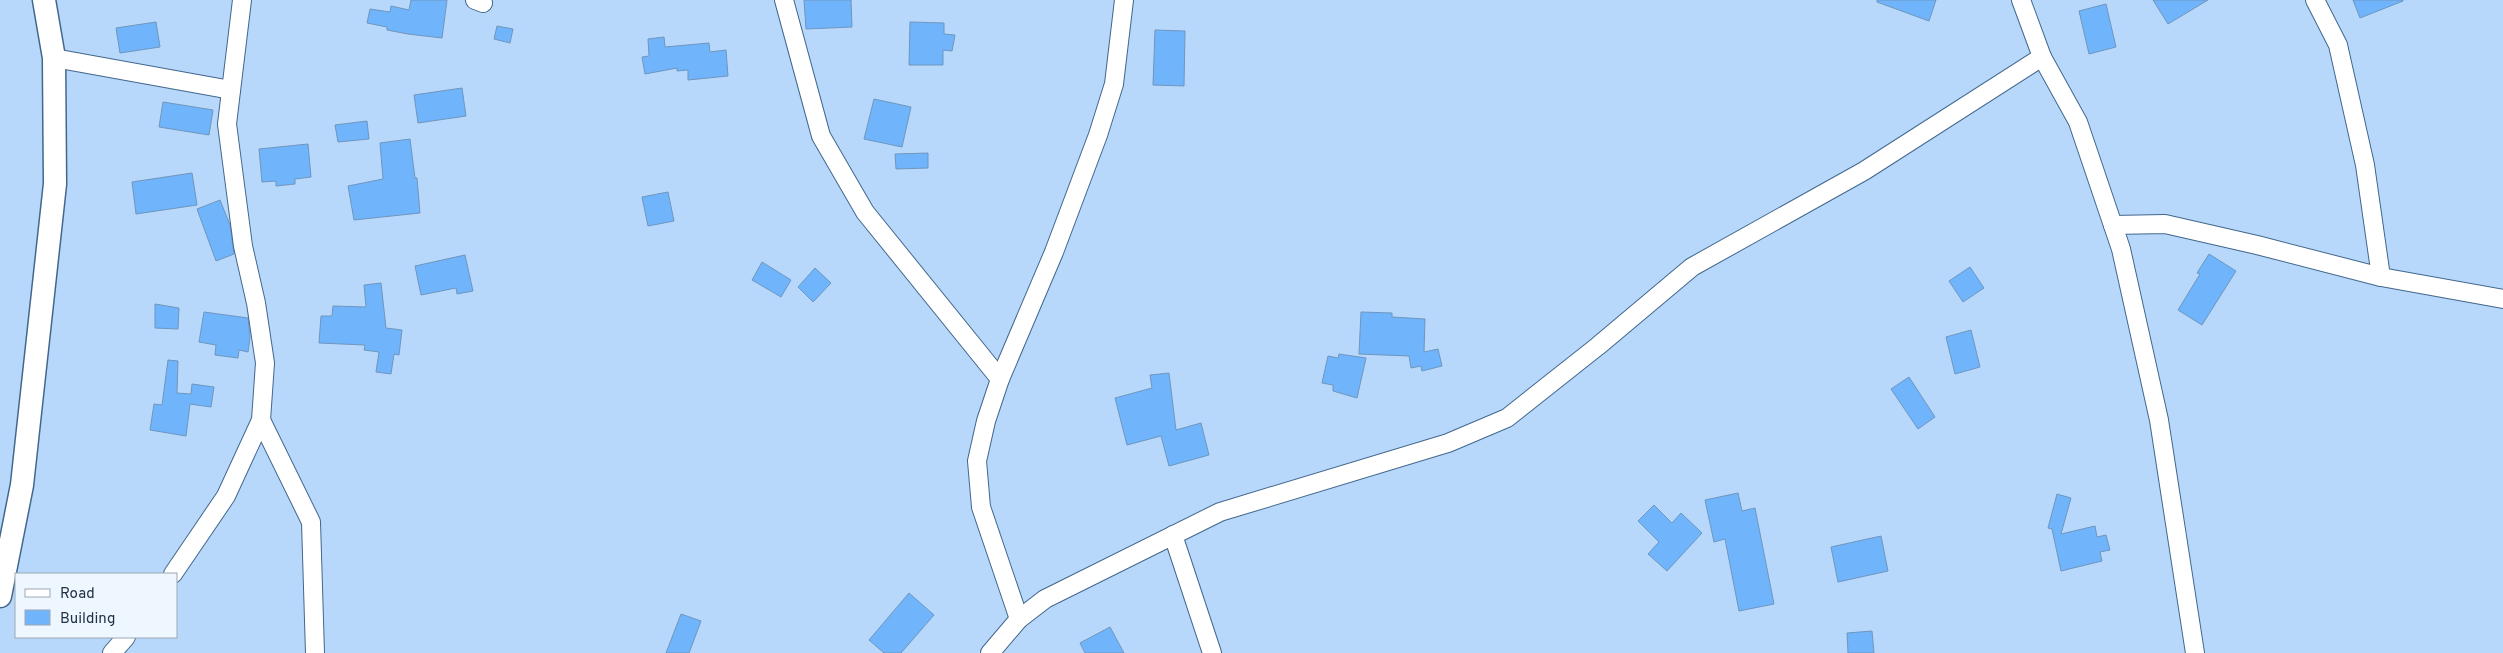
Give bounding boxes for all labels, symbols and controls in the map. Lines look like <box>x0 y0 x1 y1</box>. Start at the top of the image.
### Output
legend <box>15 573 178 638</box>
text: Road <box>60 585 95 604</box>
text: Building <box>60 610 115 629</box>

